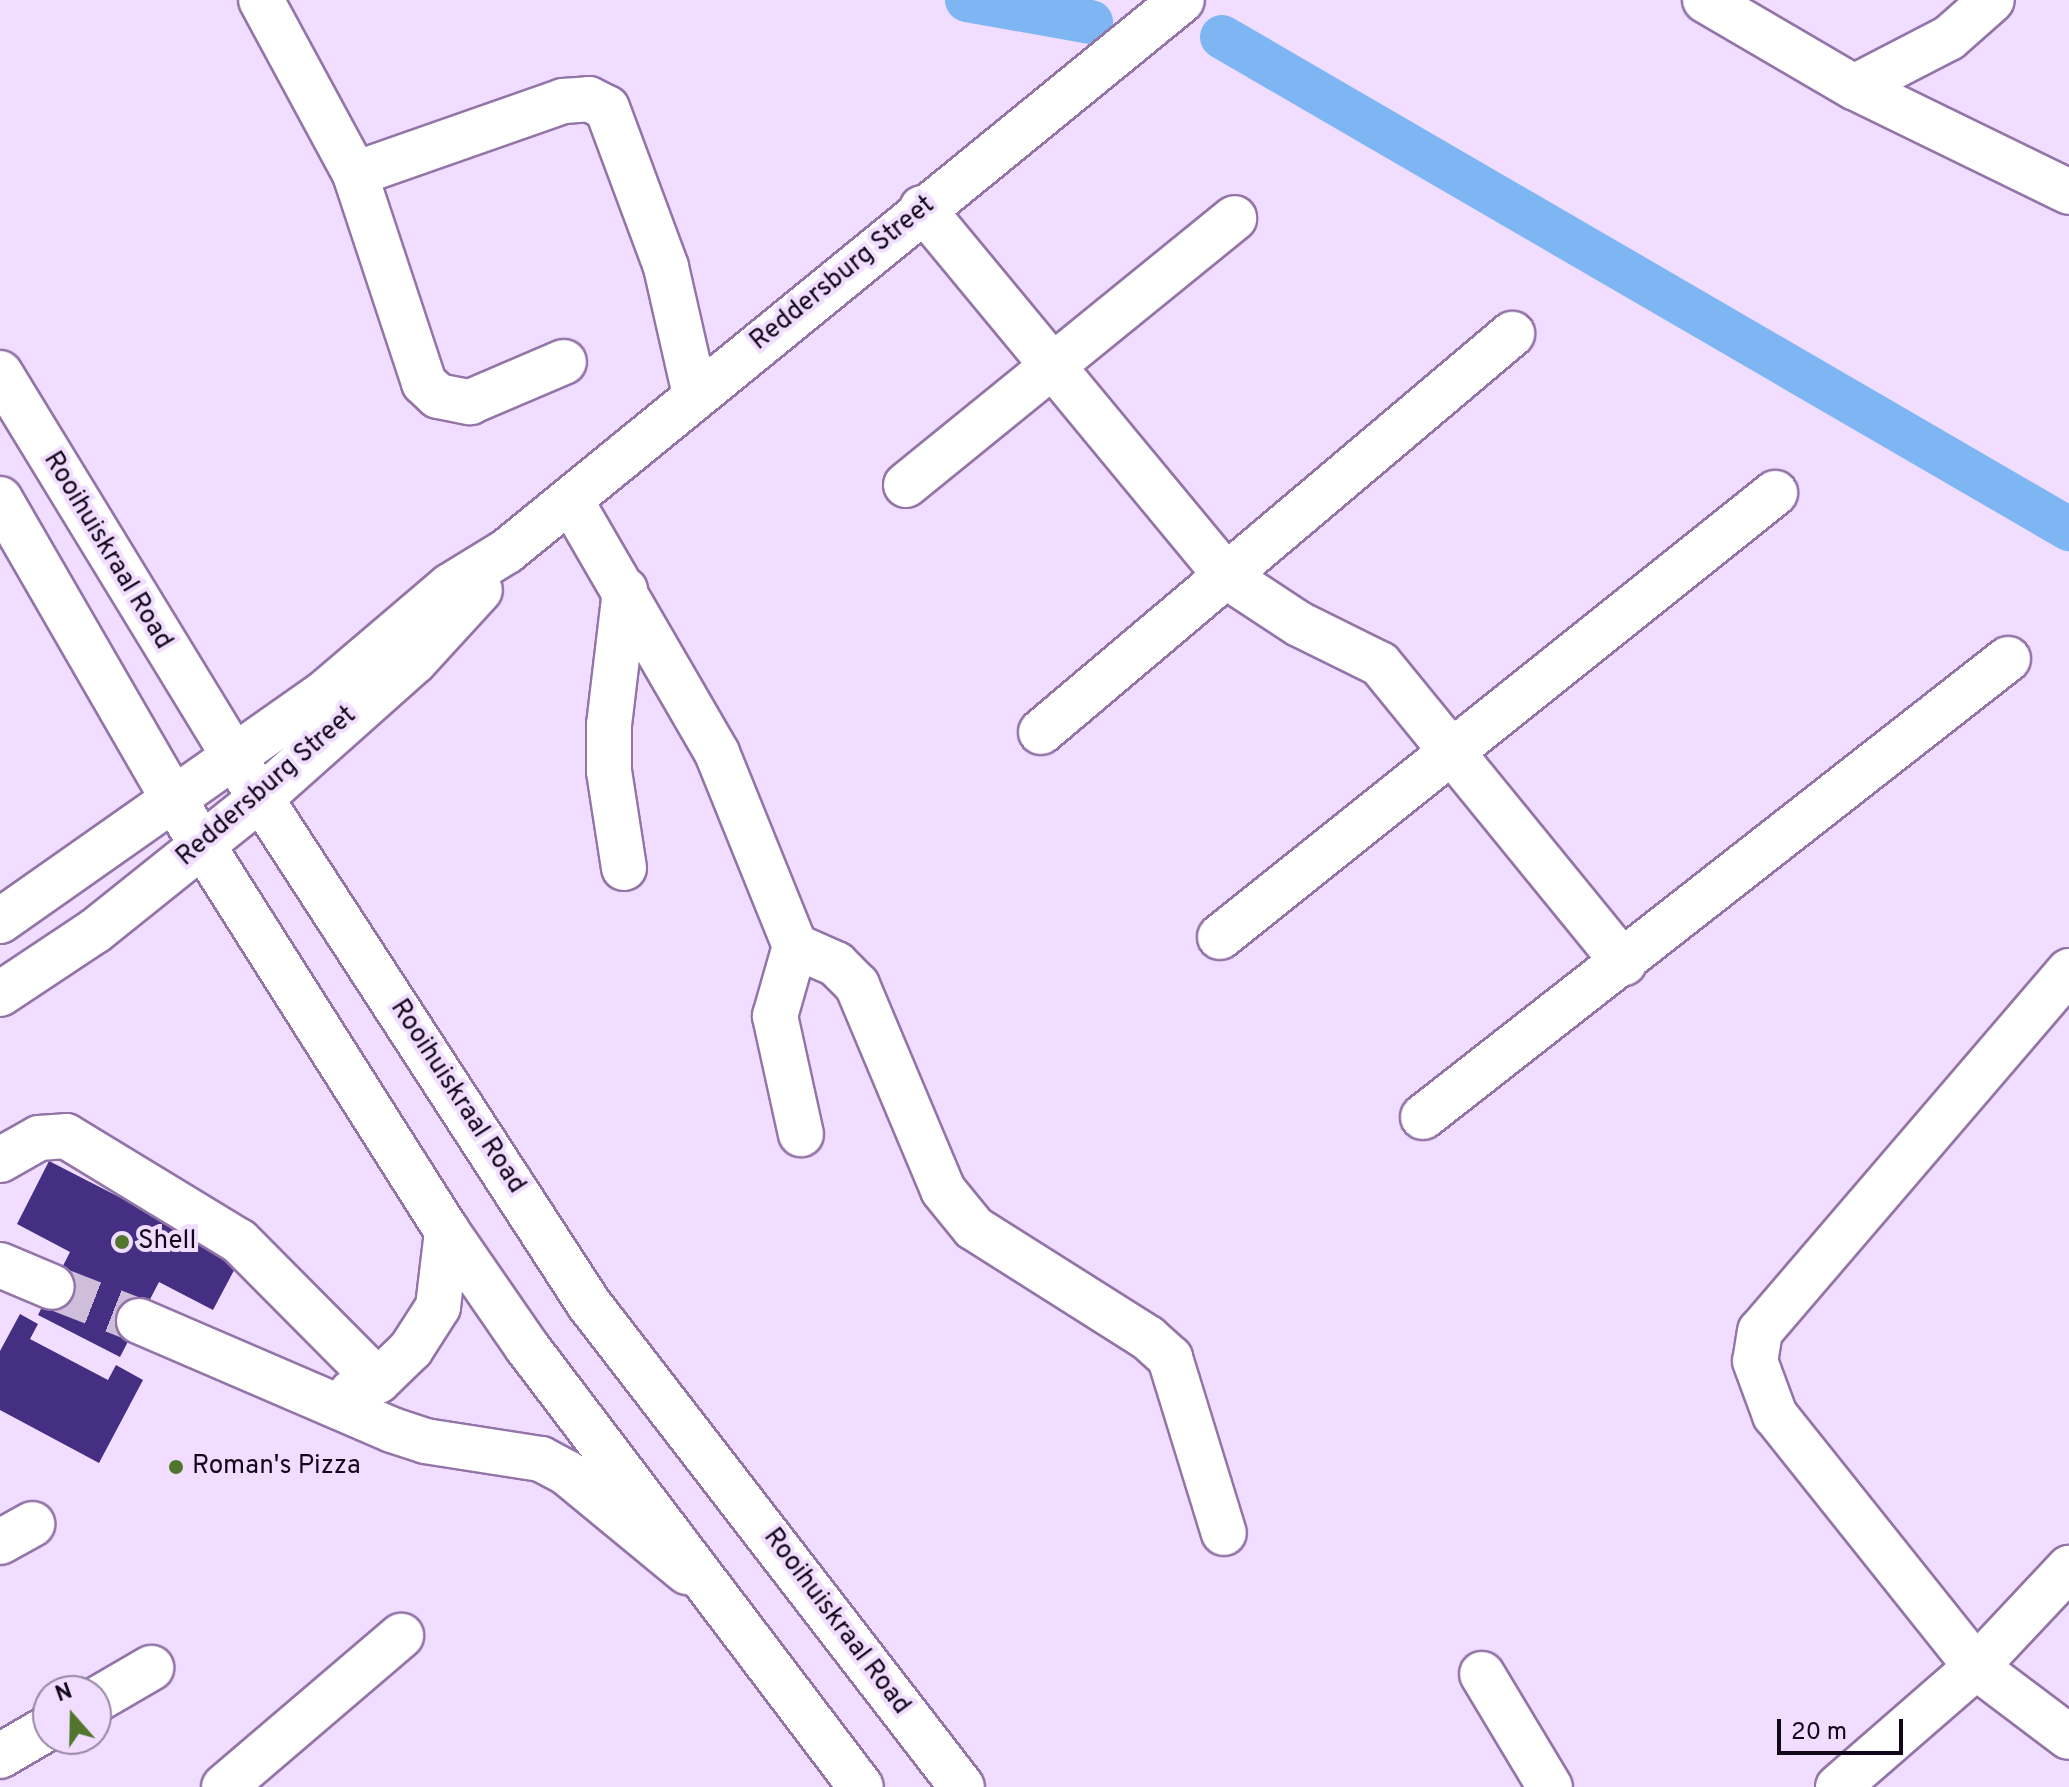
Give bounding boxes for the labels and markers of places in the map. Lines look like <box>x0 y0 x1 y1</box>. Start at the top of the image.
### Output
place label: Shell <box>138 1226 196 1258</box>
marker: Shell <box>113 1233 131 1251</box>
place label: Roman's Pizza <box>192 1451 361 1483</box>
marker: Roman's Pizza <box>167 1458 185 1476</box>

